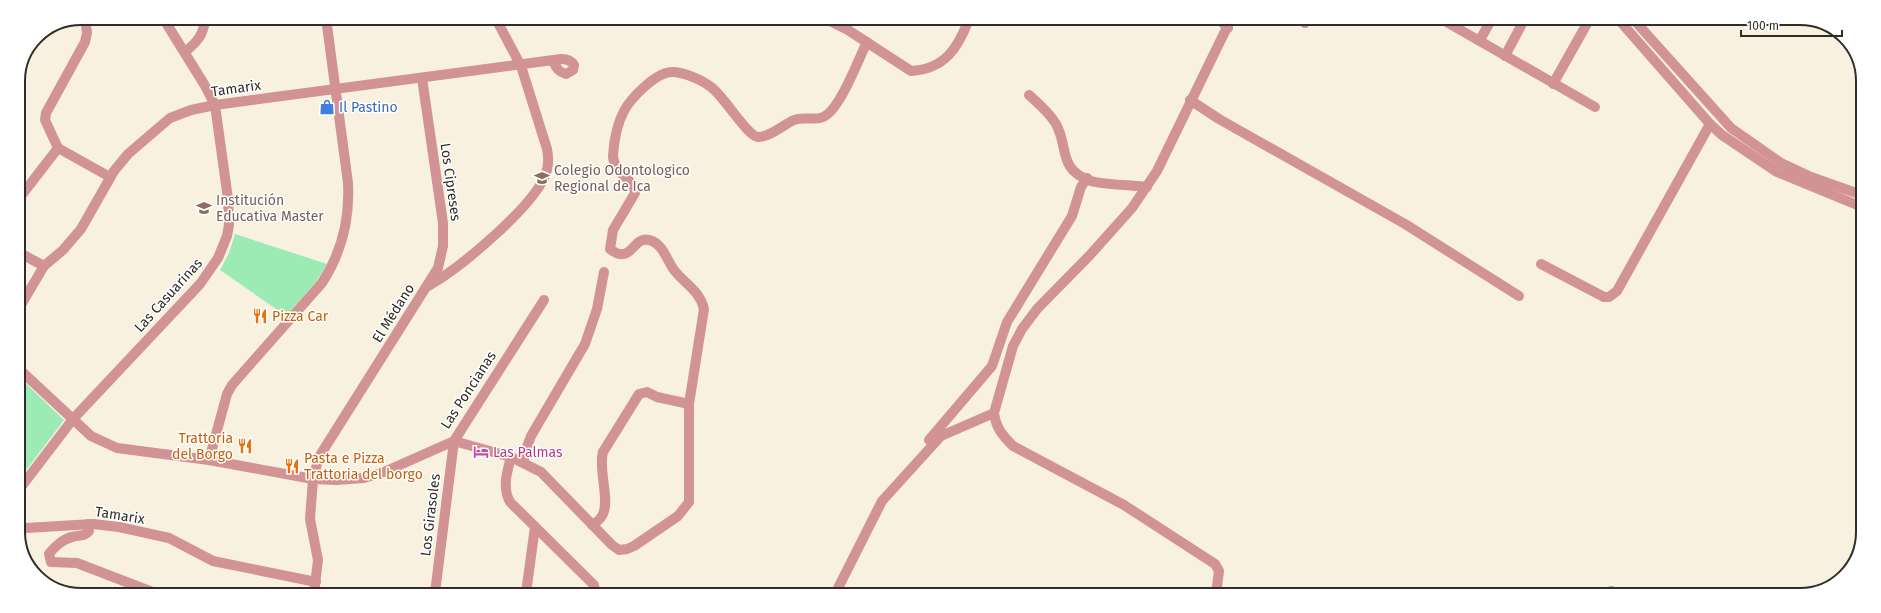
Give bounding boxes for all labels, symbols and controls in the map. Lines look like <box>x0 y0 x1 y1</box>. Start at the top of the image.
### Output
scale bar <box>1741 12 1842 38</box>
text: 100 m <box>1747 19 1779 33</box>
street label: Tamarix <box>210 77 262 100</box>
shop icon: Il Pastino <box>318 98 336 116</box>
place label: Il Pastino <box>339 99 398 116</box>
street label: Los Cipreses <box>437 142 464 223</box>
place label: Colegio Odontologico Regional de Ica <box>554 162 690 195</box>
school or university icon: Colegio Odontologico Regional de Ica <box>533 169 551 187</box>
place label: Institución Educativa Master <box>216 192 324 225</box>
school or university icon: Institución Educativa Master <box>195 199 213 217</box>
street label: Las Casuarinas <box>131 255 206 336</box>
street label: El Médano <box>369 281 418 346</box>
restaurant icon: Pizza Car <box>251 307 269 325</box>
place label: Pizza Car <box>272 308 329 325</box>
street label: Las Poncianas <box>437 348 500 432</box>
place label: Trattoria del Borgo <box>172 430 233 463</box>
restaurant icon: Trattoria del Borgo <box>236 437 254 455</box>
hotel icon: Las Palmas <box>472 443 490 461</box>
place label: Las Palmas <box>493 444 563 461</box>
place label: Pasta e Pizza Trattoria del borgo <box>304 450 423 483</box>
restaurant icon: Pasta e Pizza Trattoria del borgo <box>283 457 301 475</box>
street label: Los Girasoles <box>417 472 444 557</box>
street label: Tamarix <box>94 503 146 528</box>

